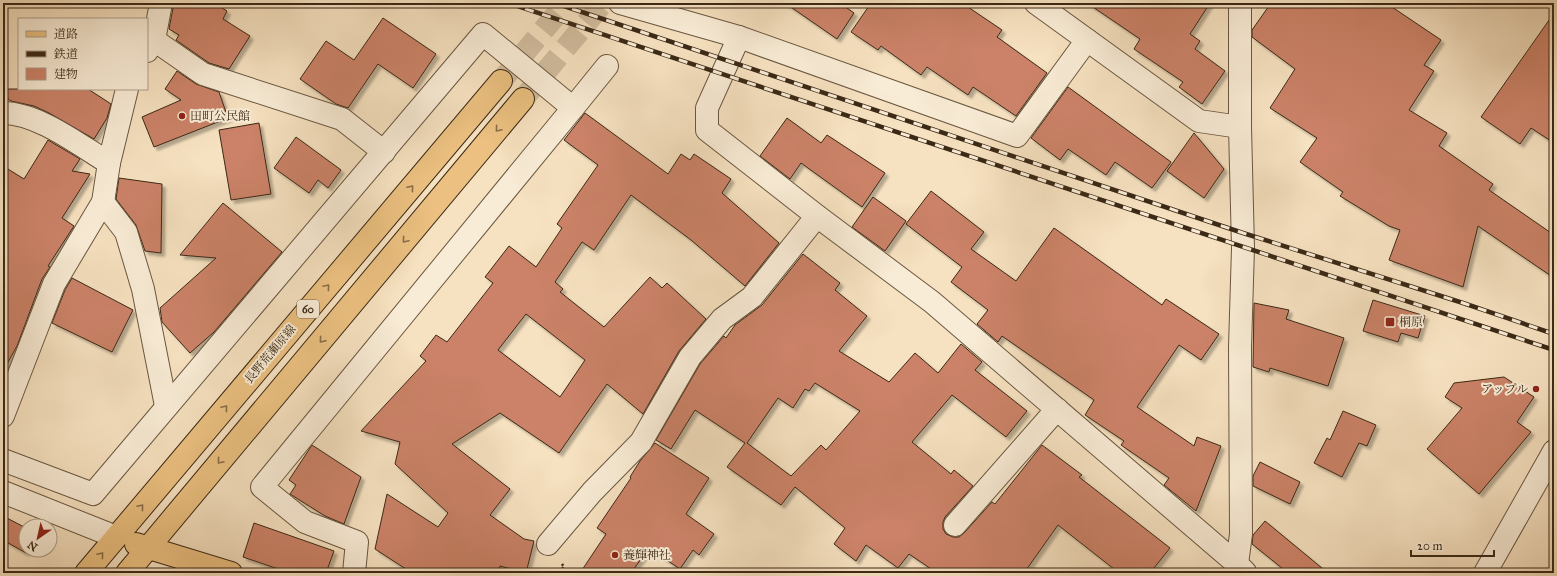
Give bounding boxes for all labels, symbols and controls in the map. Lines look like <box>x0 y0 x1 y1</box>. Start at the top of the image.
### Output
legend <box>18 18 148 90</box>
text: 道路 <box>54 27 78 41</box>
text: 鉄道 <box>53 47 78 61</box>
text: 建物 <box>54 67 78 81</box>
place label: 田町公民館 <box>190 109 250 123</box>
marker: 田町公民館 <box>177 111 187 121</box>
one-way arrow <box>495 125 502 132</box>
one-way arrow <box>406 185 413 192</box>
one-way arrow <box>403 235 410 242</box>
one-way arrow <box>322 284 329 292</box>
road number: 60 <box>297 300 319 318</box>
place label: 桐原 <box>1399 315 1423 329</box>
marker: 桐原 <box>1384 316 1396 328</box>
street label: 長野荒瀬原線 <box>241 322 299 386</box>
one-way arrow <box>319 335 326 342</box>
place label: アップル <box>1481 382 1528 396</box>
marker: アップル <box>1531 384 1541 394</box>
one-way arrow <box>220 405 227 412</box>
one-way arrow <box>218 456 225 463</box>
one-way arrow <box>136 504 143 512</box>
north arrow <box>18 518 58 558</box>
scale bar <box>1411 532 1494 558</box>
text: N <box>25 538 40 554</box>
text: 20 m <box>1417 539 1443 553</box>
place label: 養輝神社 <box>623 548 671 562</box>
marker: 養輝神社 <box>610 550 620 560</box>
one-way arrow <box>96 552 103 560</box>

